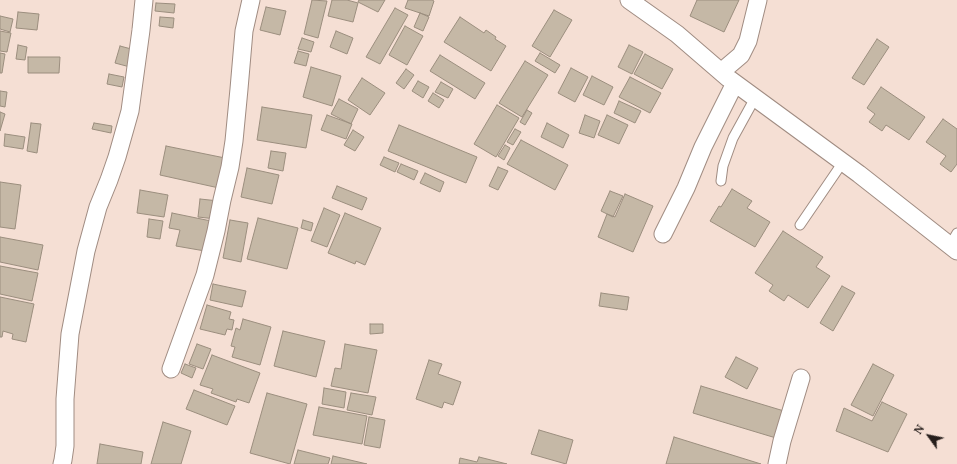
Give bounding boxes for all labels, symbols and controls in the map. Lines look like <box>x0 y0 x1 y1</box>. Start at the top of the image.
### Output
north arrow <box>909 416 949 456</box>
text: N <box>910 421 927 437</box>

